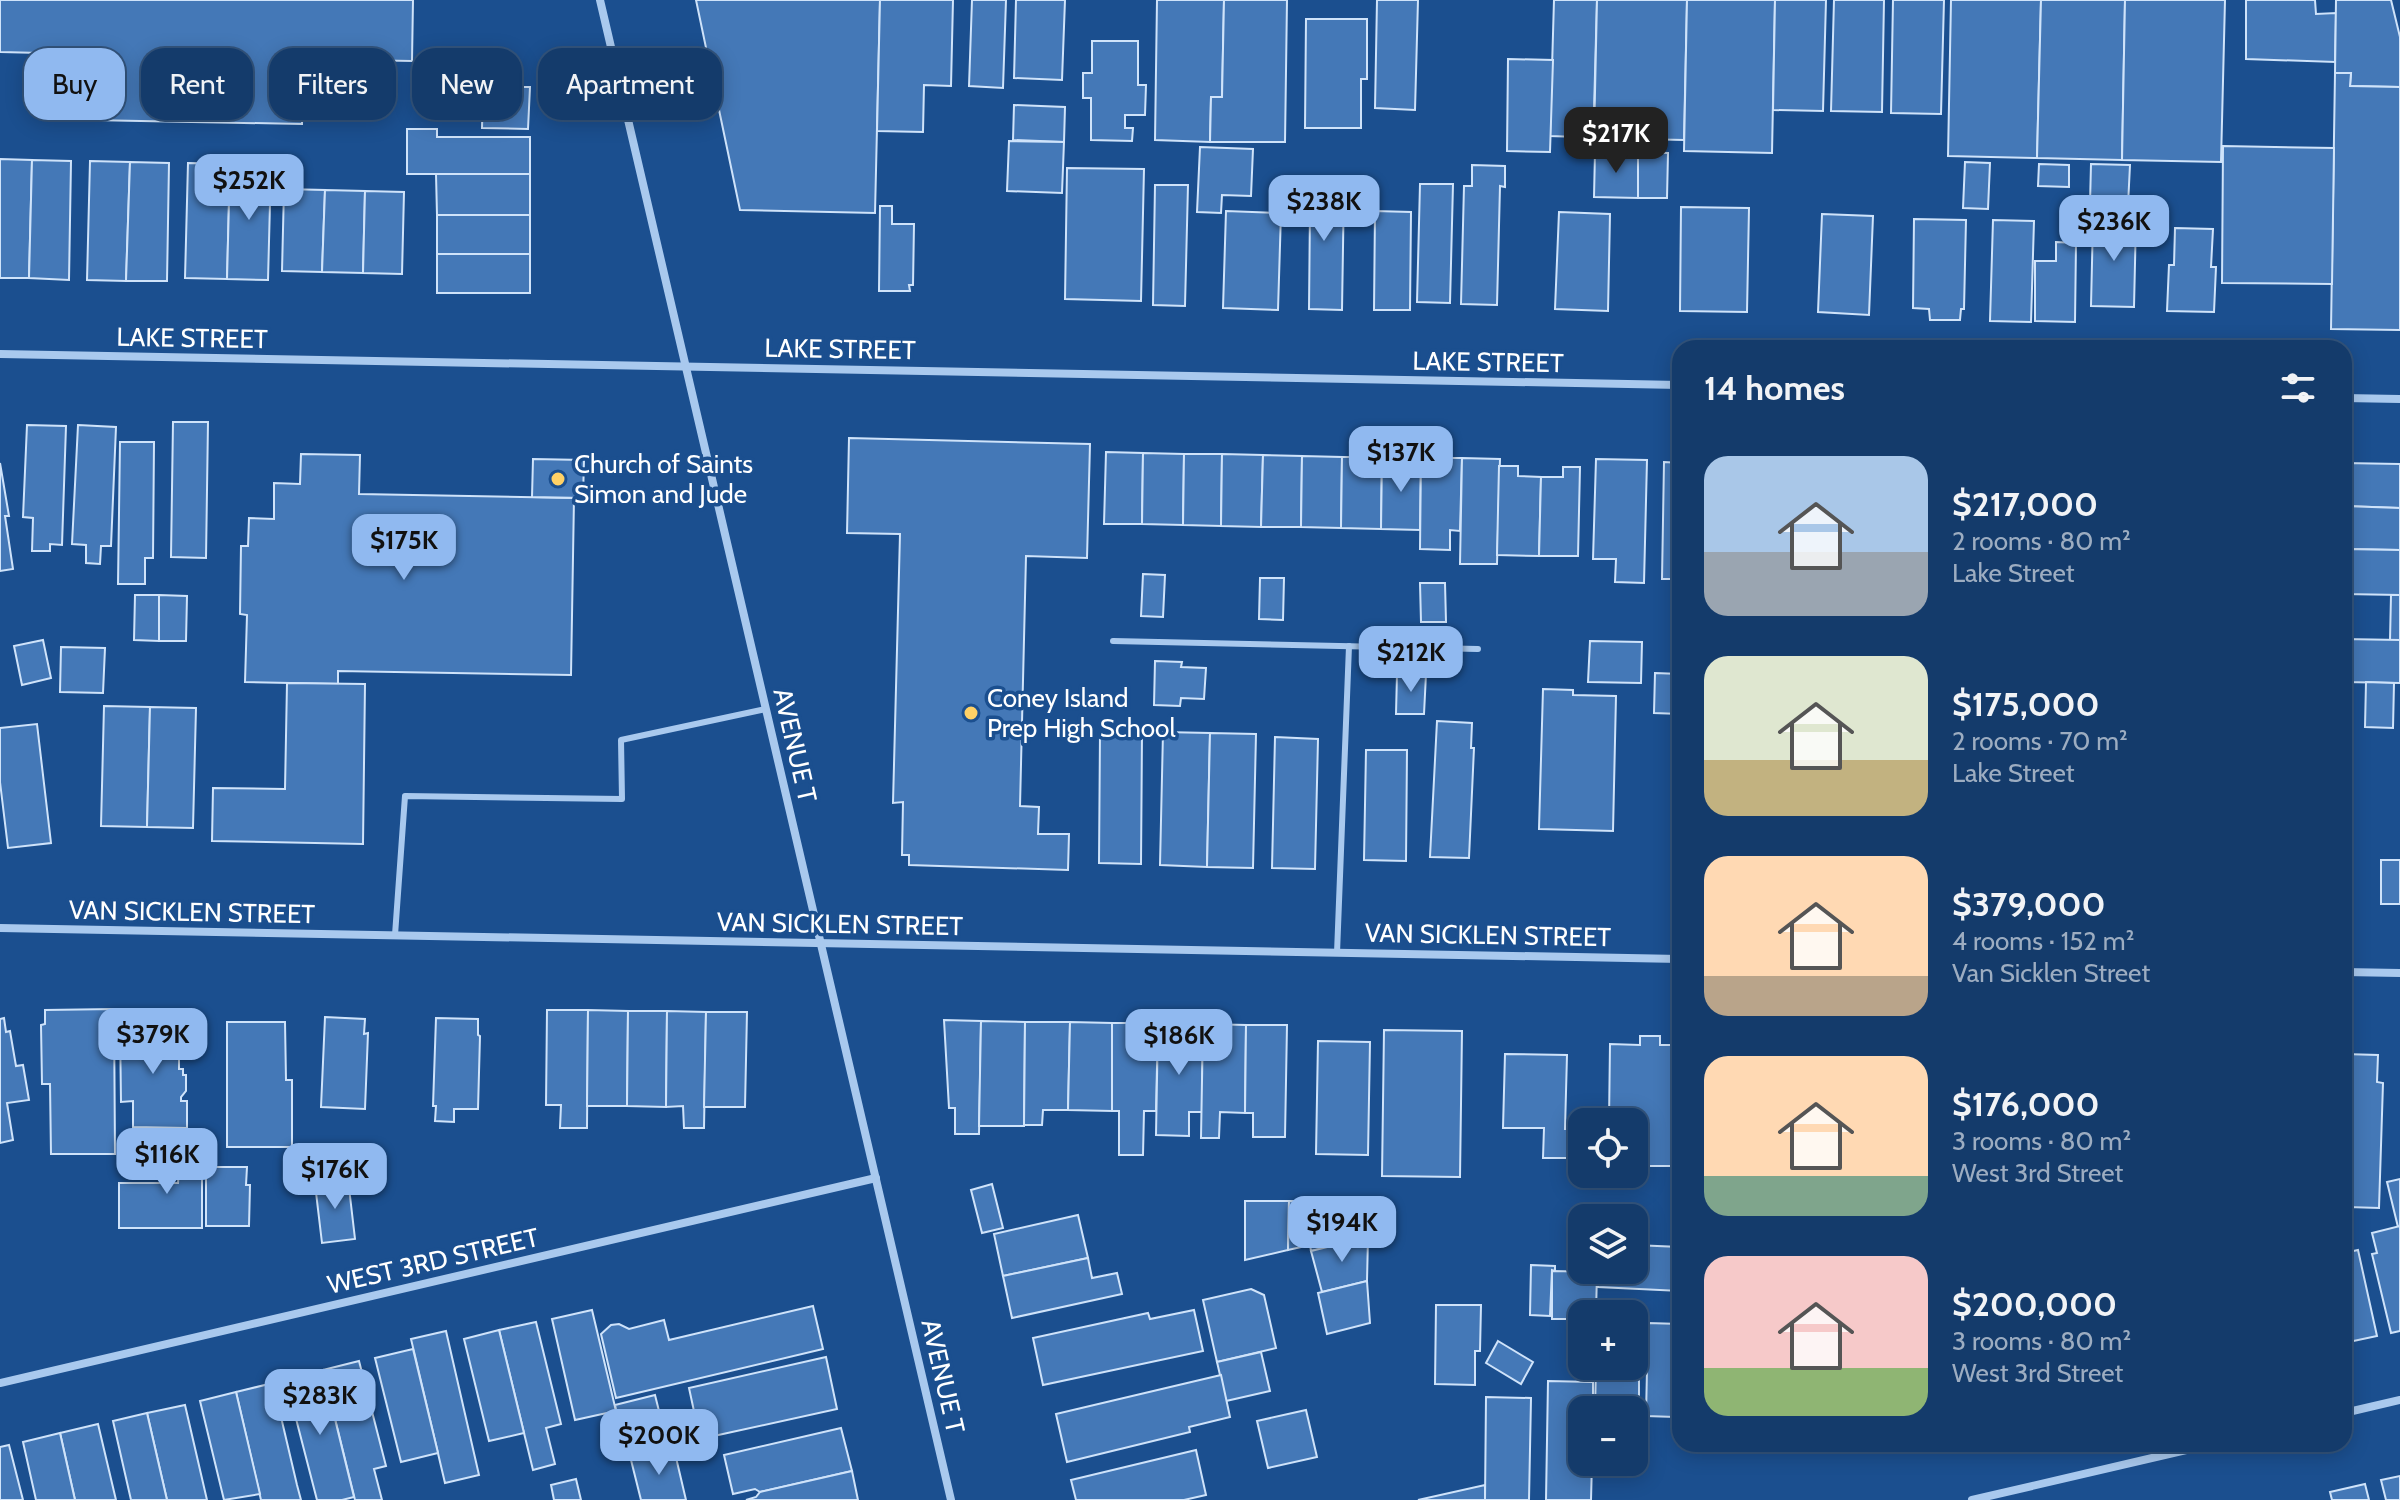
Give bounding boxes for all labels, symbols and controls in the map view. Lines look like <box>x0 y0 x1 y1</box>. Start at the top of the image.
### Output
chip: Buy <box>24 48 125 120</box>
chip: Rent <box>141 48 253 120</box>
chip: Filters <box>269 48 396 120</box>
chip: New <box>412 48 522 120</box>
chip: Apartment <box>538 48 722 120</box>
pin: $217K <box>1560 107 1672 175</box>
text: $217K <box>1582 117 1650 149</box>
pin: $252K <box>193 154 305 222</box>
text: $252K <box>213 164 285 196</box>
pin: $238K <box>1268 175 1380 243</box>
text: $238K <box>1287 185 1361 217</box>
pin: $236K <box>2058 195 2170 263</box>
text: $236K <box>2077 205 2151 237</box>
street label: LAKE STREET <box>116 321 268 355</box>
street label: LAKE STREET <box>764 332 916 366</box>
street label: LAKE STREET <box>1412 345 1564 379</box>
icon: filters <box>2276 366 2320 410</box>
text: 14 homes <box>1704 367 1845 409</box>
pin: $137K <box>1345 426 1457 494</box>
text: $137K <box>1367 436 1435 468</box>
place label: Church of Saints Simon and Jude <box>574 448 753 510</box>
marker: Church of Saints Simon and Jude <box>549 470 567 488</box>
text: $217,000 <box>1952 483 2098 525</box>
icon: home <box>1768 488 1864 584</box>
pin: $175K <box>348 514 460 582</box>
text: $175K <box>370 524 438 556</box>
text: 2 rooms · 80 m² <box>1952 525 2131 557</box>
text: Lake Street <box>1952 557 2075 589</box>
pin: $212K <box>1355 626 1467 694</box>
text: $212K <box>1377 636 1445 668</box>
place label: Coney Island Prep High School <box>987 682 1176 744</box>
text: $175,000 <box>1952 683 2099 725</box>
street label: AVENUE T <box>766 685 824 805</box>
icon: home <box>1768 688 1864 784</box>
marker: Coney Island Prep High School <box>962 704 980 722</box>
text: 2 rooms · 70 m² <box>1952 725 2128 757</box>
text: Lake Street <box>1952 757 2075 789</box>
text: $379,000 <box>1952 883 2106 925</box>
icon: home <box>1768 888 1864 984</box>
street label: VAN SICKLEN STREET <box>69 894 316 930</box>
street label: VAN SICKLEN STREET <box>717 906 964 942</box>
street label: VAN SICKLEN STREET <box>1365 917 1612 953</box>
text: 4 rooms · 152 m² <box>1952 925 2134 957</box>
text: Van Sicklen Street <box>1952 957 2150 989</box>
pin: $379K <box>97 1008 209 1076</box>
pin: $186K <box>1123 1009 1235 1077</box>
text: $379K <box>116 1018 190 1050</box>
text: $186K <box>1143 1019 1215 1051</box>
text: $176,000 <box>1952 1083 2100 1125</box>
icon: home <box>1768 1088 1864 1184</box>
map controls <box>1568 1108 1648 1476</box>
button: locate <box>1568 1108 1648 1188</box>
text: 3 rooms · 80 m² <box>1952 1125 2131 1157</box>
pin: $116K <box>111 1128 223 1196</box>
text: $116K <box>134 1138 200 1170</box>
pin: $176K <box>279 1143 391 1211</box>
text: $176K <box>301 1153 369 1185</box>
text: West 3rd Street <box>1952 1157 2123 1189</box>
pin: $194K <box>1286 1196 1398 1264</box>
button: layers <box>1568 1204 1648 1284</box>
text: $194K <box>1306 1206 1378 1238</box>
street label: WEST 3RD STREET <box>324 1221 542 1301</box>
text: $200,000 <box>1952 1283 2117 1325</box>
icon: home <box>1768 1288 1864 1384</box>
button: + <box>1568 1300 1648 1380</box>
street label: AVENUE T <box>914 1316 972 1436</box>
text: 3 rooms · 80 m² <box>1952 1325 2131 1357</box>
text: West 3rd Street <box>1952 1357 2123 1389</box>
pin: $283K <box>264 1369 376 1437</box>
text: $283K <box>283 1379 357 1411</box>
button: − <box>1568 1396 1648 1476</box>
pin: $200K <box>603 1409 715 1477</box>
text: $200K <box>618 1419 700 1451</box>

